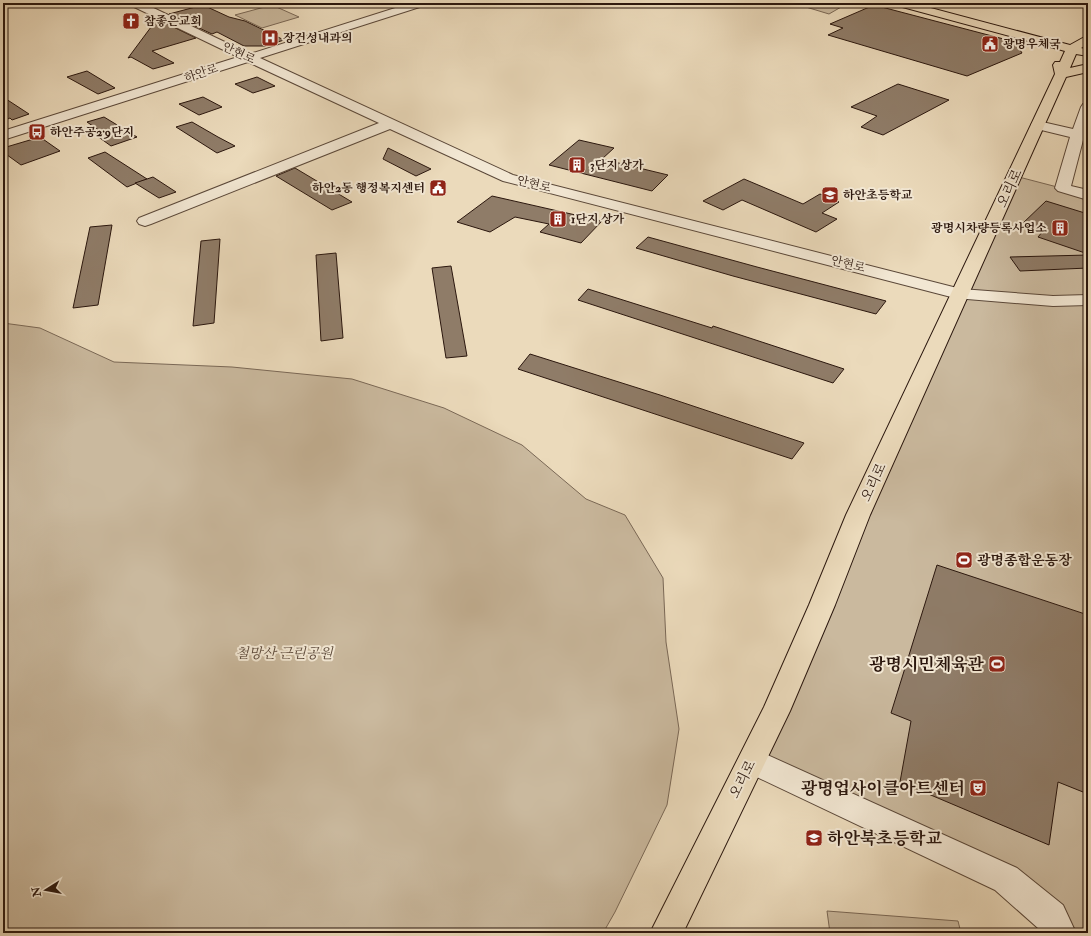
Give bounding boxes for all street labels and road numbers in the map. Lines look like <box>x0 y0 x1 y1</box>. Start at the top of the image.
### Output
street label: 안현로 <box>220 39 258 68</box>
street label: 하안로 <box>182 61 220 86</box>
street label: 오리로 <box>993 166 1026 210</box>
street label: 안현로 <box>515 173 553 196</box>
street label: 안현로 <box>829 253 867 276</box>
street label: 오리로 <box>857 460 890 504</box>
street label: 오리로 <box>726 757 759 801</box>

